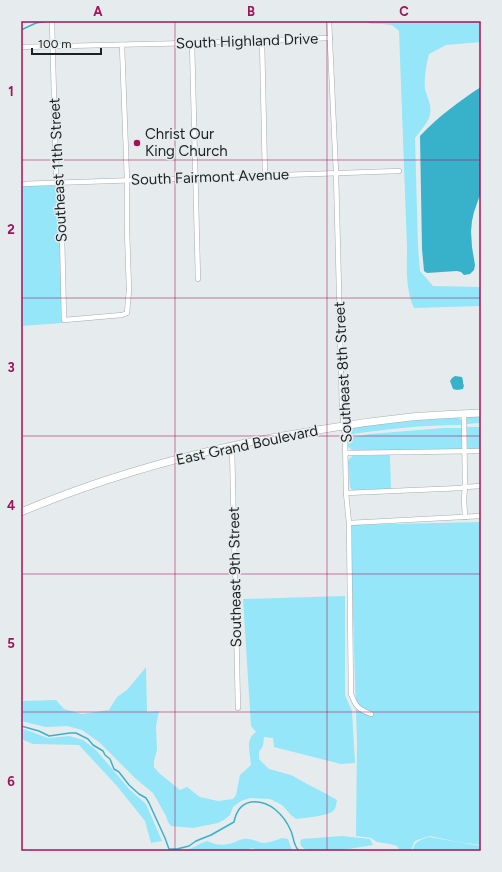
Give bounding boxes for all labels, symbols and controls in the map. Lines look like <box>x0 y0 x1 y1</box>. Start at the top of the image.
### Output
text: A <box>93 4 103 19</box>
text: B <box>247 4 255 19</box>
text: C <box>399 4 409 19</box>
scale bar <box>32 30 101 56</box>
street label: South Highland Drive <box>176 30 318 52</box>
text: 100 m <box>38 37 72 51</box>
text: 1 <box>8 84 14 99</box>
street label: Southeast 11th Street <box>45 97 71 243</box>
place label: Christ Our King Church <box>145 125 228 160</box>
marker: Christ Our King Church <box>132 138 142 148</box>
street label: South Fairmont Avenue <box>131 165 289 189</box>
text: 2 <box>7 222 15 237</box>
street label: Southeast 8th Street <box>330 301 356 443</box>
text: 3 <box>7 360 15 375</box>
street label: East Grand Boulevard <box>174 421 320 469</box>
text: 4 <box>7 498 15 513</box>
street label: Southeast 9th Street <box>225 506 245 648</box>
text: 5 <box>7 636 15 651</box>
text: 6 <box>7 774 15 789</box>

